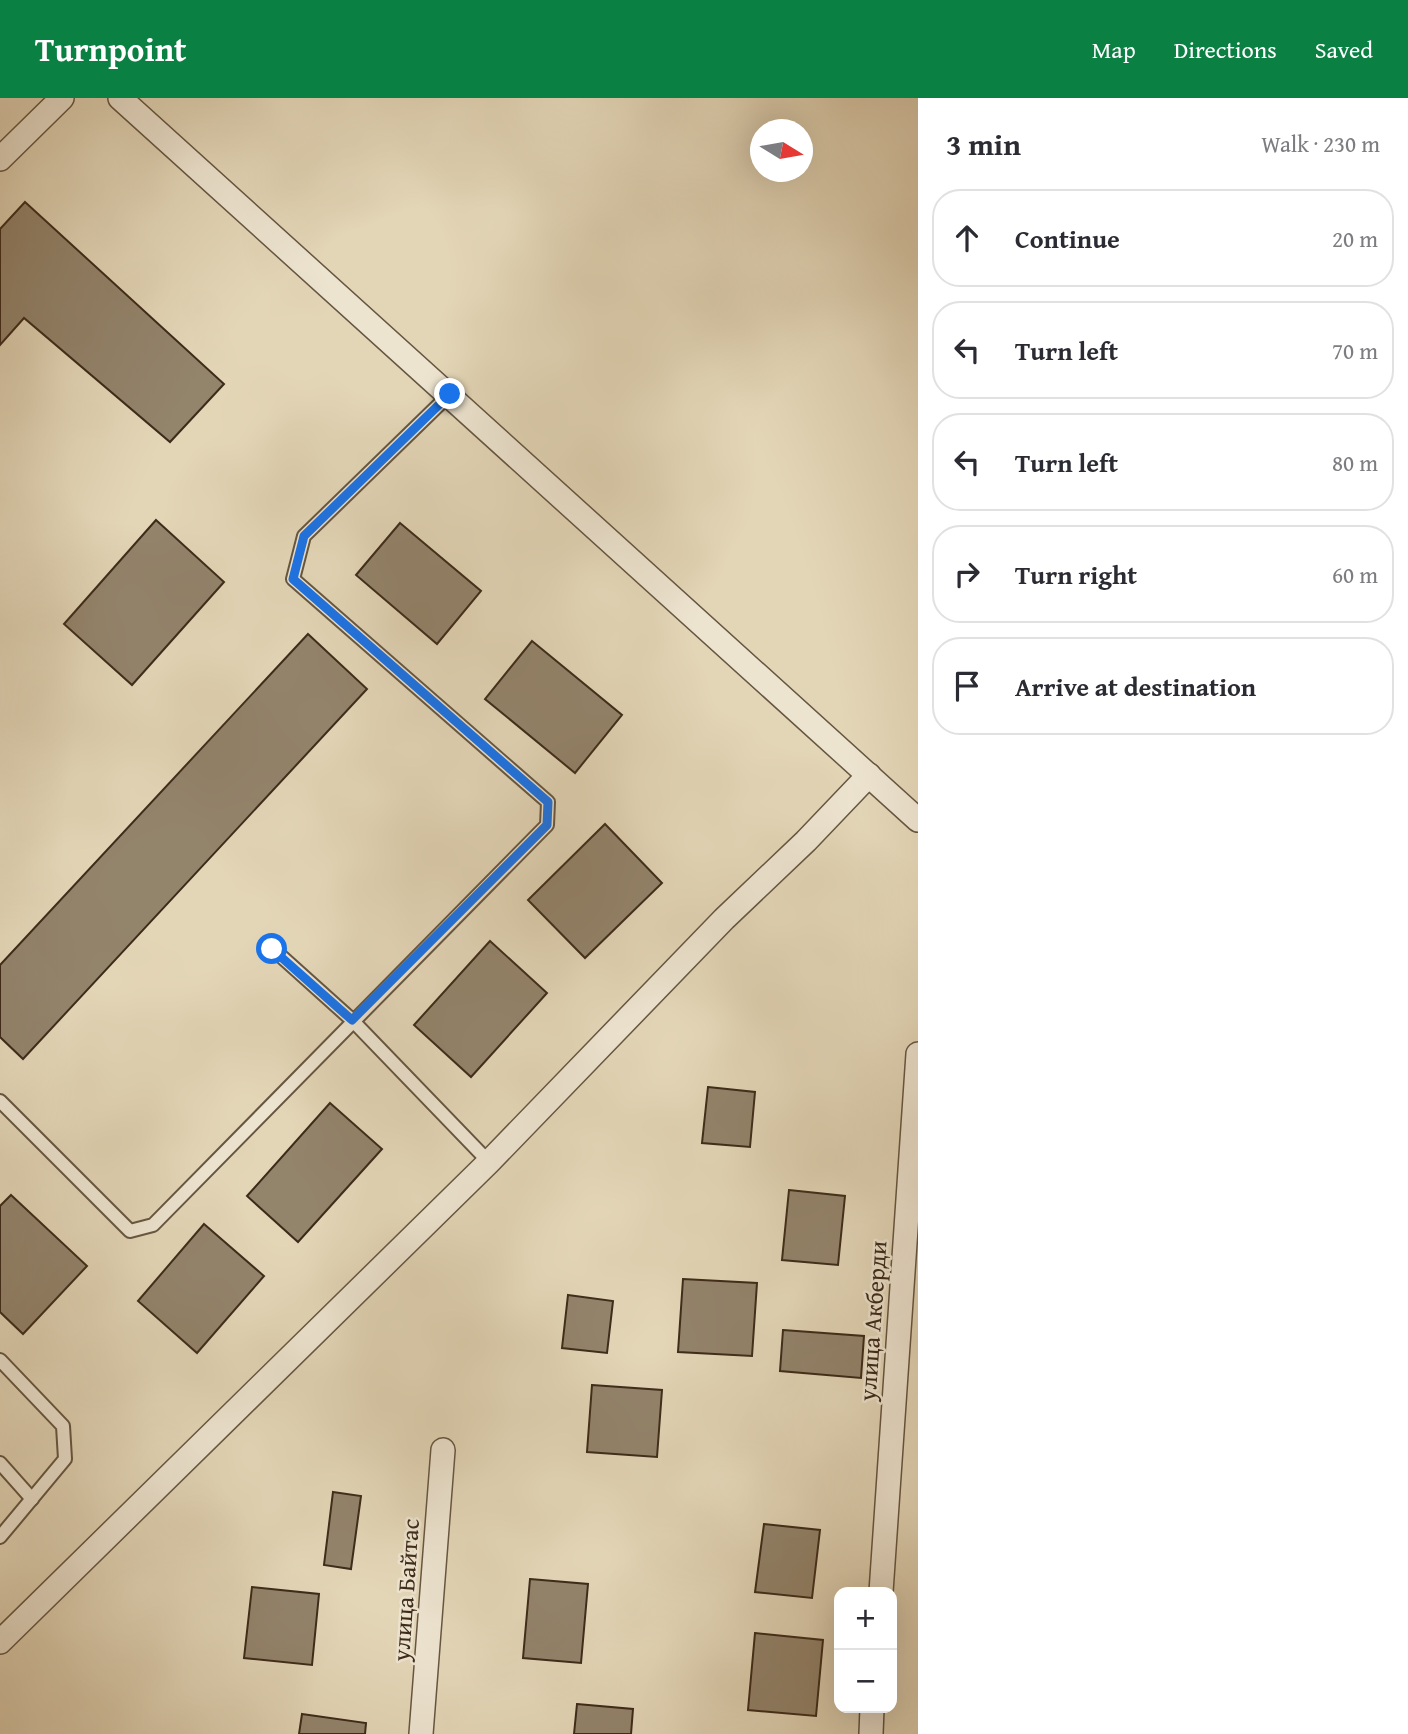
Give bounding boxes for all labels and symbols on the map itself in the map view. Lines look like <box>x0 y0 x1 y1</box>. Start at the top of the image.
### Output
north arrow <box>750 119 813 182</box>
route end <box>434 378 465 409</box>
route start <box>256 933 287 964</box>
street label: улица Акберди <box>849 1239 896 1403</box>
street label: улица Байтас <box>383 1517 428 1664</box>

